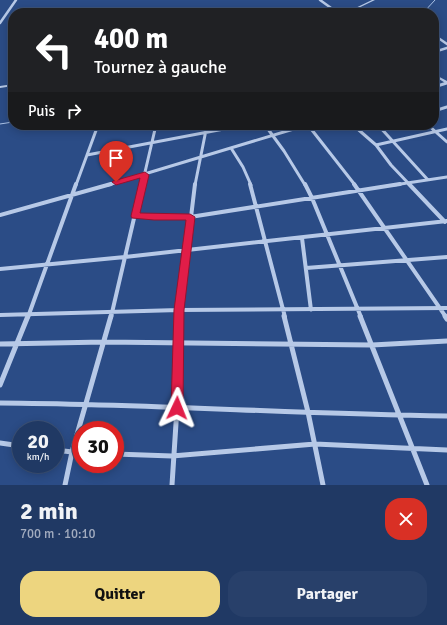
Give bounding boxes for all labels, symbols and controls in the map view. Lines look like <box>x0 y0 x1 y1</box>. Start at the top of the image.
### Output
text: 400 m <box>94 22 168 56</box>
icon: left <box>28 24 80 76</box>
text: Tournez à gauche <box>94 56 227 78</box>
icon: right <box>63 100 85 122</box>
text: Puis <box>28 102 55 120</box>
pin <box>99 141 133 182</box>
icon: arrive <box>105 147 127 169</box>
position arrow <box>156 387 198 429</box>
speed limit sign: 30 <box>72 421 124 473</box>
text: 20 <box>27 429 49 454</box>
text: km/h <box>27 451 49 463</box>
text: 2 min <box>20 496 78 526</box>
button: close <box>385 498 427 540</box>
text: 700 m · 10:10 <box>20 526 96 542</box>
button: Quitter <box>20 571 220 617</box>
button: Partager <box>228 571 427 617</box>

